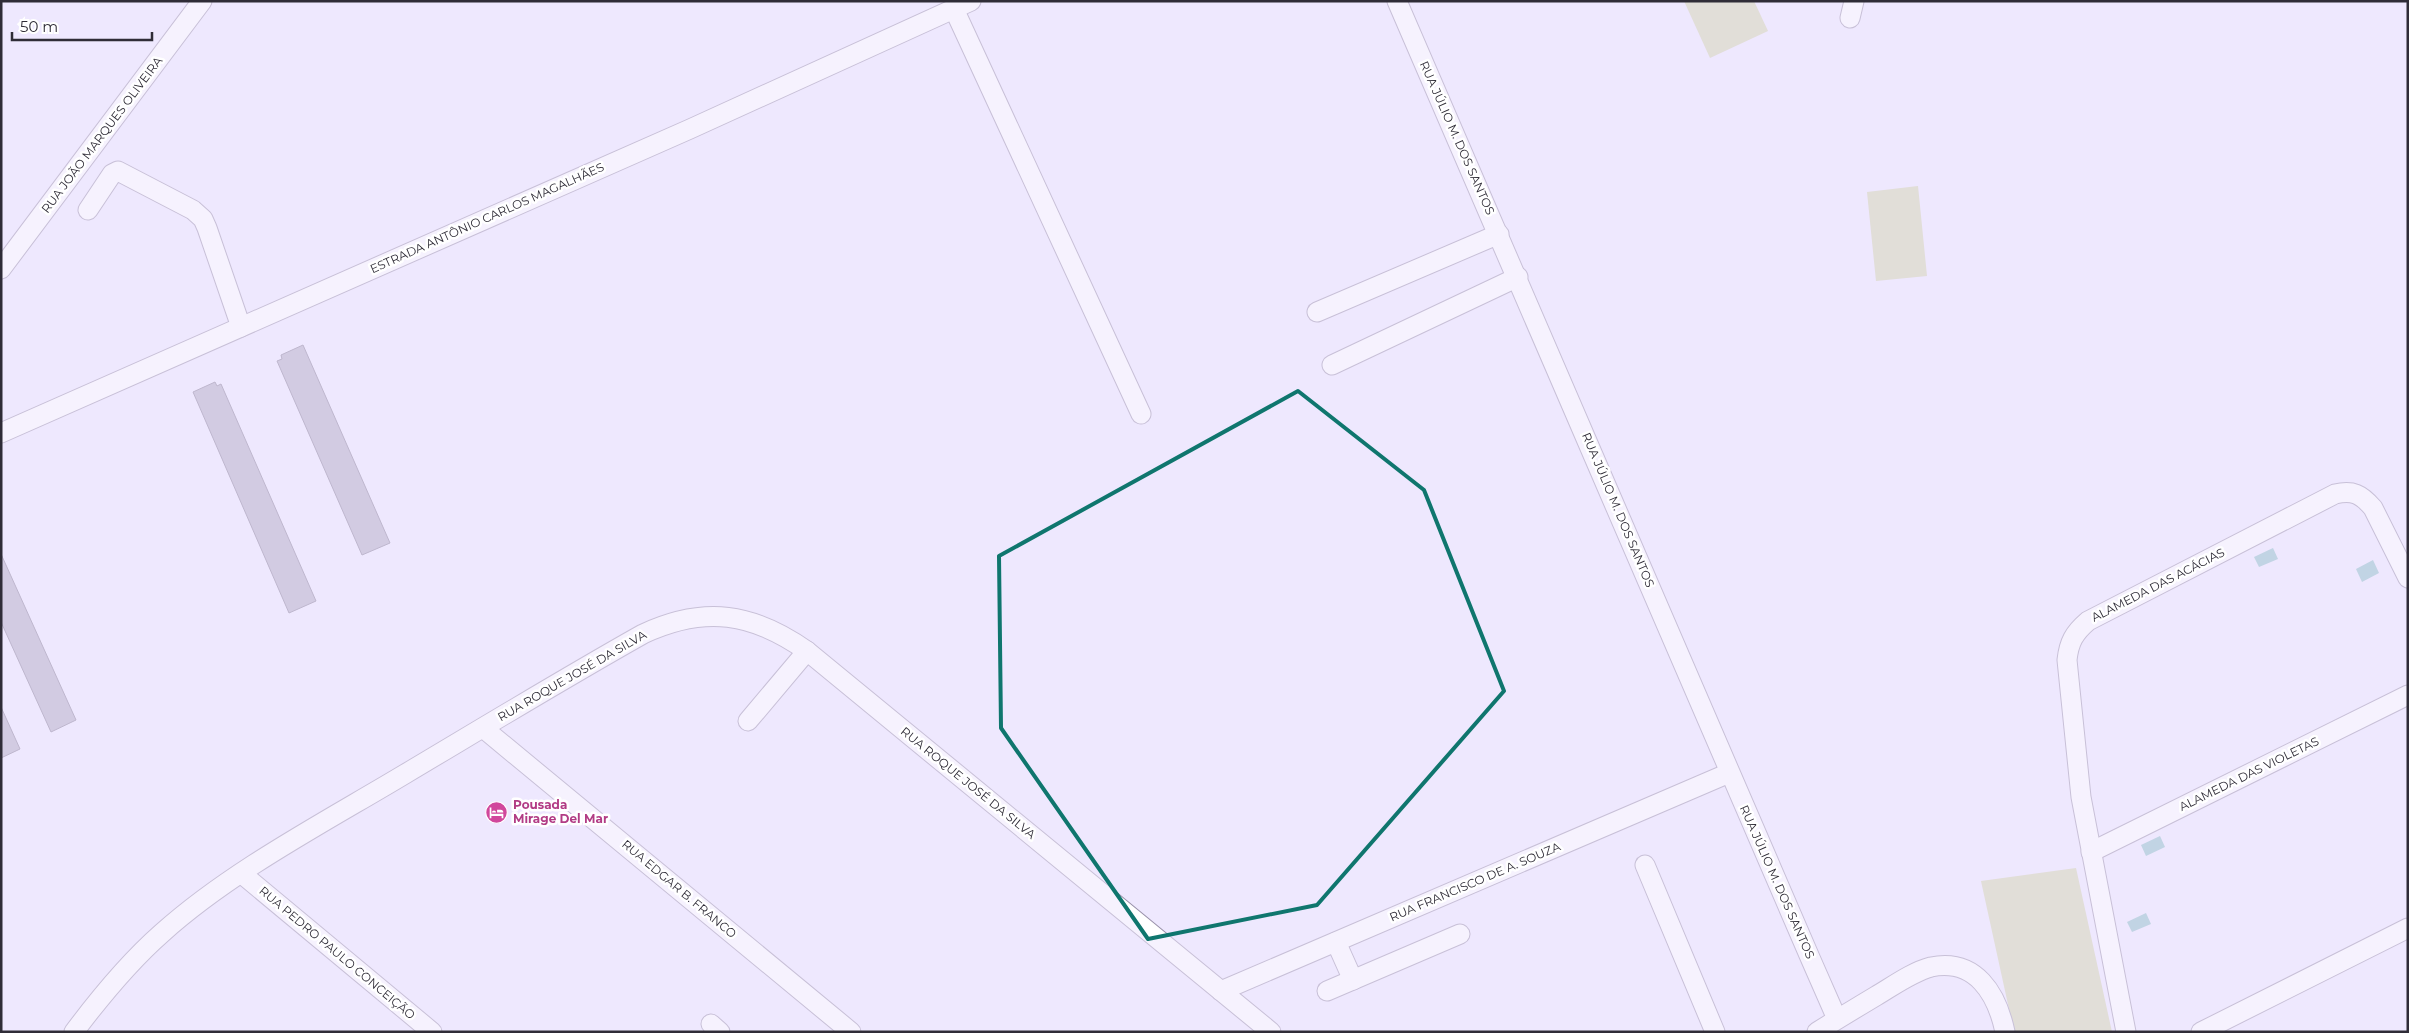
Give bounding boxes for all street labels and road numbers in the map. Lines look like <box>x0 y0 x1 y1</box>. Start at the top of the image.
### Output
street label: RUA JOÃO MARQUES OLIVEIRA <box>38 53 166 216</box>
street label: RUA JÚLIO M. DOS SANTOS <box>1417 59 1498 217</box>
street label: ESTRADA ANTÔNIO CARLOS MAGALHÃES <box>367 159 606 276</box>
street label: RUA JÚLIO M. DOS SANTOS <box>1579 430 1658 589</box>
street label: ALAMEDA DAS ACÁCIAS <box>2089 544 2227 625</box>
street label: RUA ROQUE JOSÉ DA SILVA <box>495 627 649 724</box>
street label: RUA ROQUE JOSÉ DA SILVA <box>898 723 1039 842</box>
street label: ALAMEDA DAS VIOLETAS <box>2176 733 2321 814</box>
street label: RUA JÚLIO M. DOS SANTOS <box>1737 803 1818 961</box>
street label: RUA EDGAR B. FRANCO <box>619 836 740 941</box>
street label: RUA FRANCISCO DE A. SOUZA <box>1387 838 1563 924</box>
street label: RUA PEDRO PAULO CONCEIÇÃO <box>256 883 418 1022</box>

